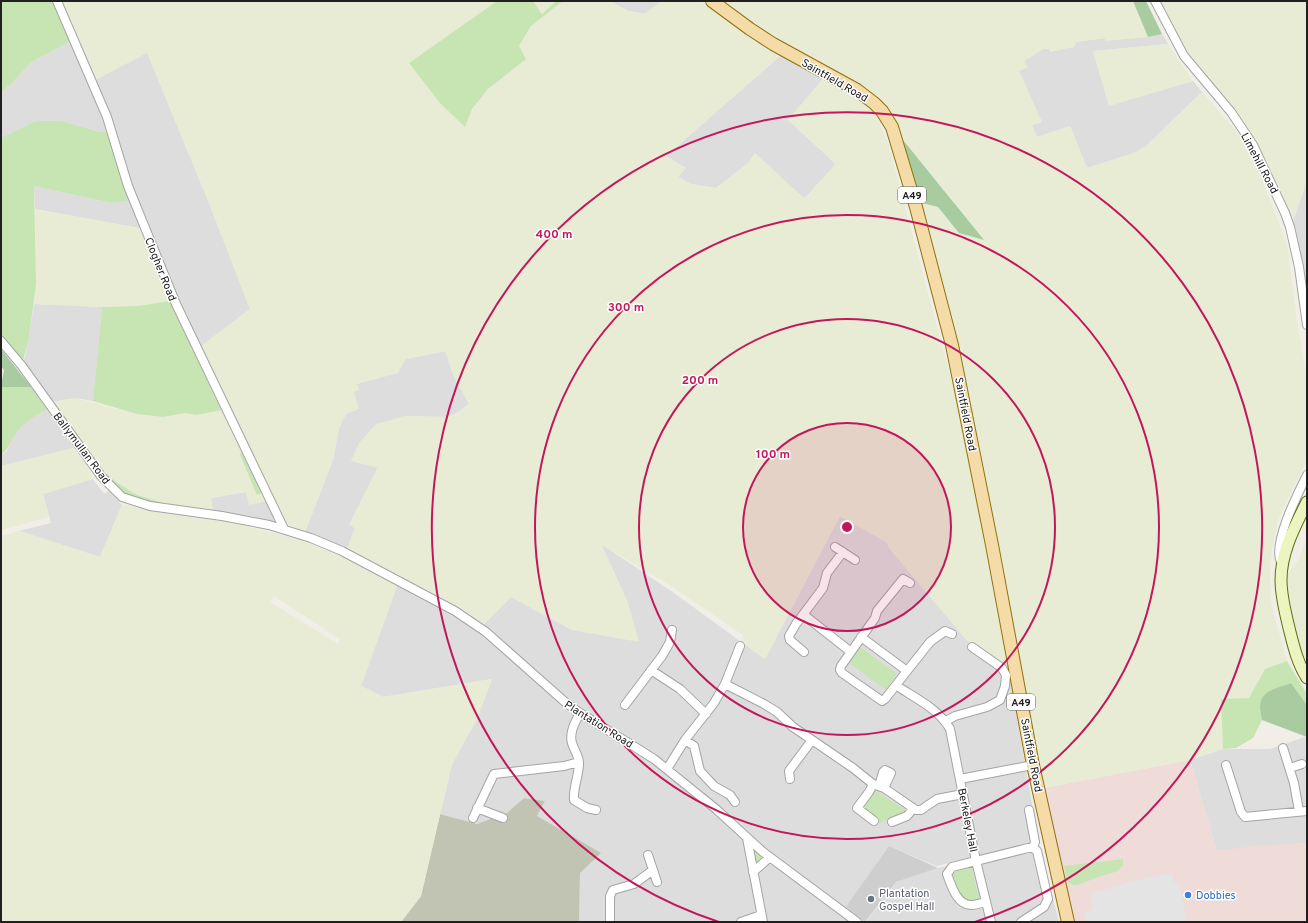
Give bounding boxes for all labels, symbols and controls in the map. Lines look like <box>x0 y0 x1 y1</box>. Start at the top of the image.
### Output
street label: Saintfield Road <box>799 56 870 106</box>
street label: Limehill Road <box>1237 131 1281 196</box>
road number: A49 <box>898 187 926 203</box>
text: 400 m <box>535 227 573 243</box>
street label: Clogher Road <box>141 236 179 303</box>
text: 300 m <box>608 300 644 316</box>
text: 200 m <box>682 373 718 389</box>
street label: Saintfield Road <box>951 376 979 452</box>
street label: Ballymullan Road <box>50 410 113 487</box>
text: 100 m <box>756 447 790 463</box>
centre of rings <box>840 520 854 534</box>
road number: A49 <box>1007 694 1035 710</box>
street label: Plantation Road <box>561 698 635 752</box>
street label: Saintfield Road <box>1017 717 1045 793</box>
street label: Berkeley Hall <box>954 787 980 853</box>
place label: Plantation Gospel Hall <box>879 887 934 914</box>
place label: Dobbies <box>1196 889 1236 903</box>
marker: Dobbies <box>1183 890 1193 900</box>
marker: Plantation Gospel Hall <box>866 894 876 904</box>

